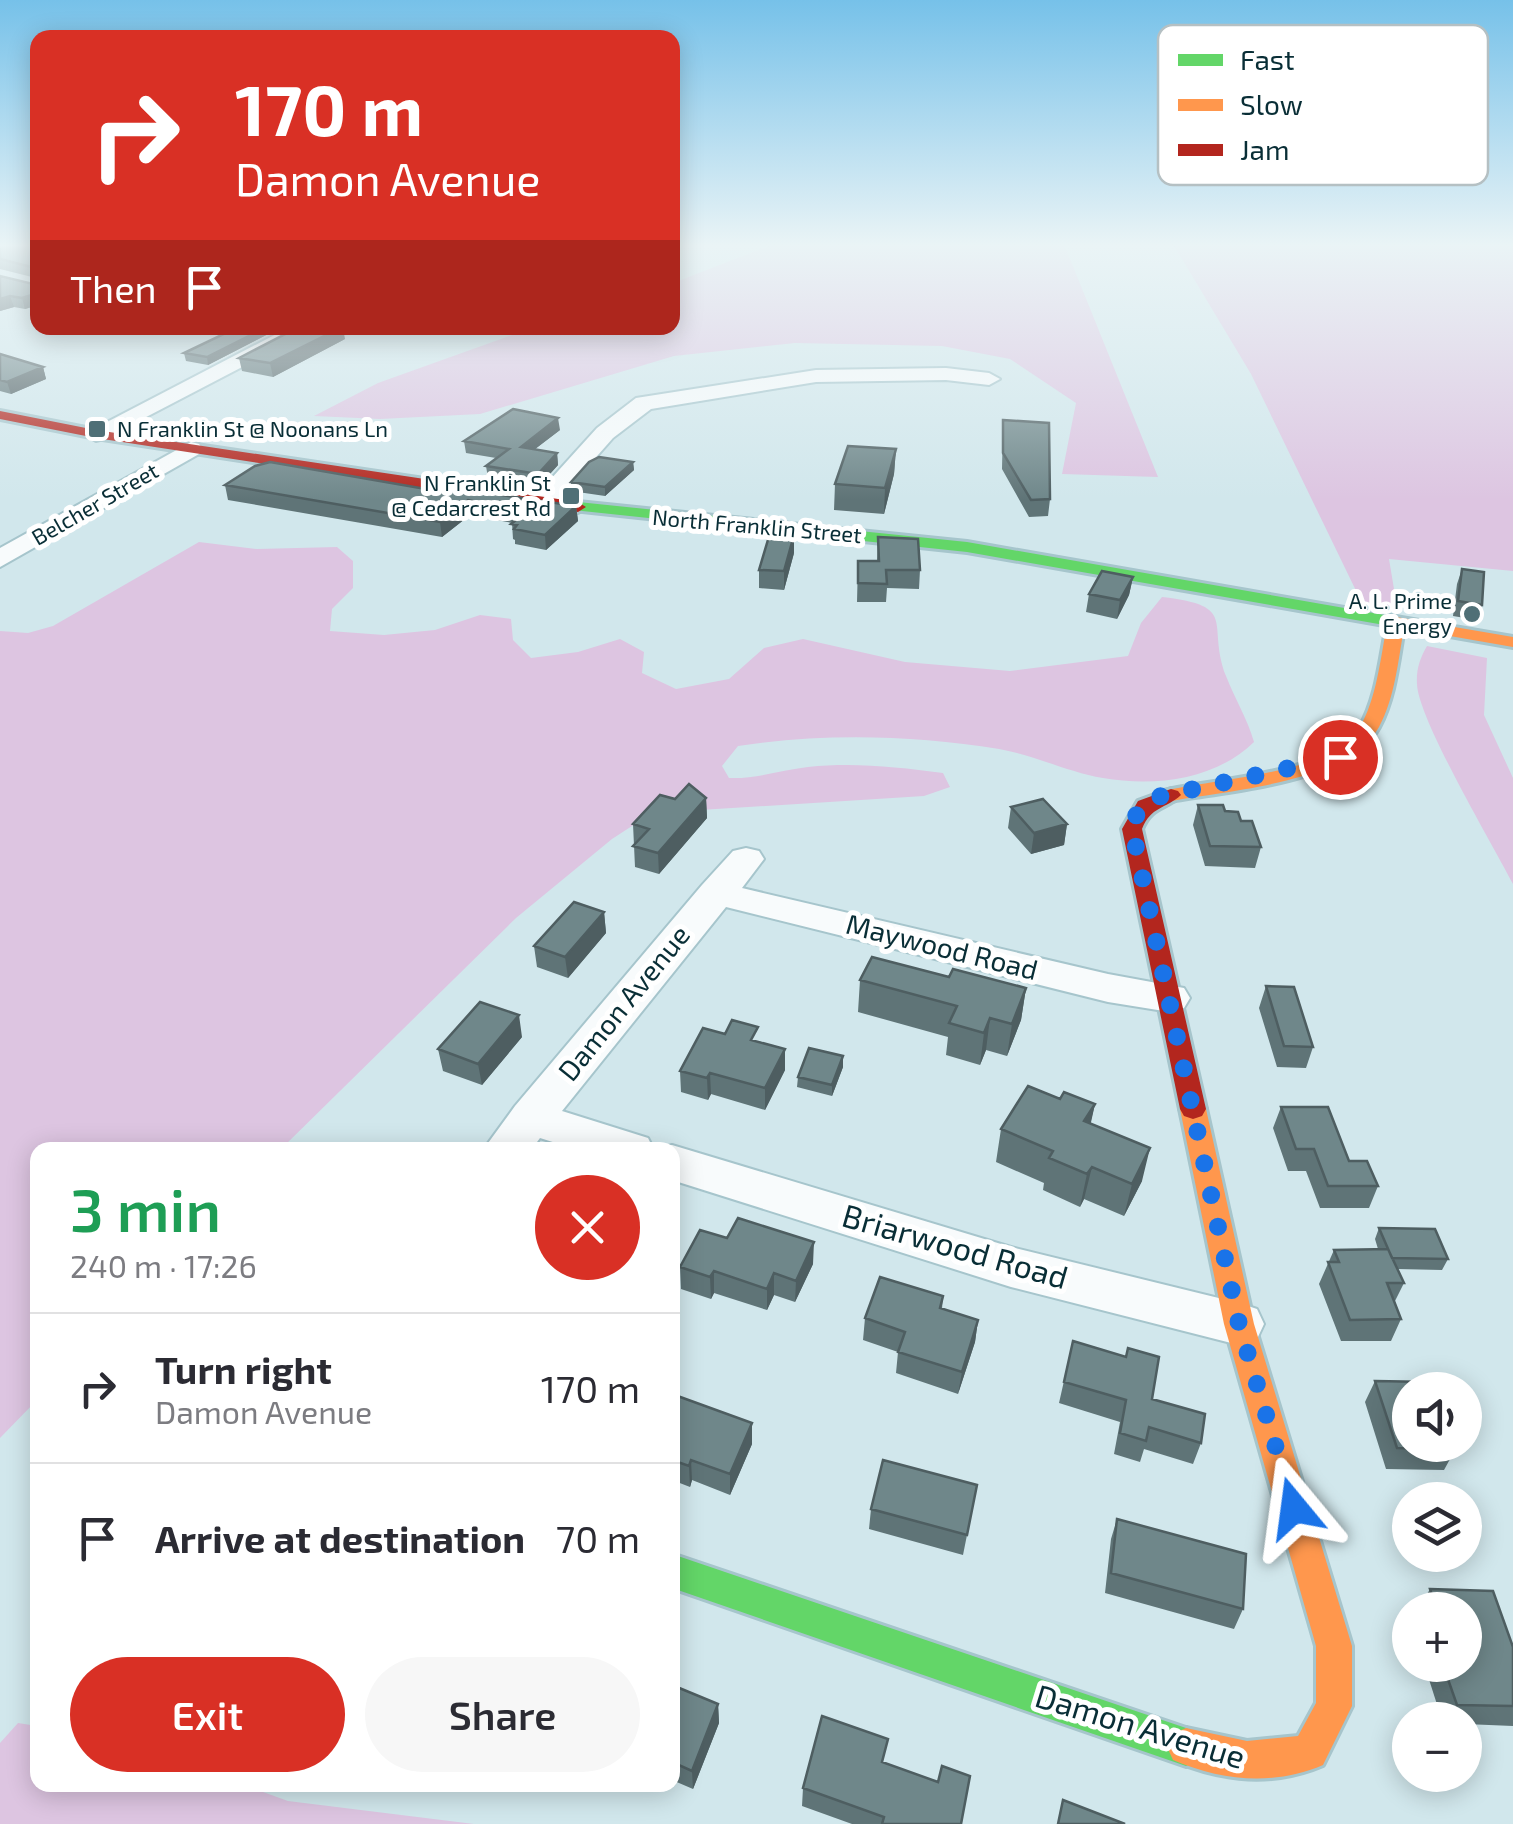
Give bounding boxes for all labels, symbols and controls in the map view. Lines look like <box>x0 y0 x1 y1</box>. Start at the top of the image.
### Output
legend <box>1158 25 1488 185</box>
text: Fast <box>1240 42 1295 76</box>
text: 170 m <box>235 66 423 150</box>
icon: right <box>70 70 200 200</box>
text: Slow <box>1240 87 1303 121</box>
text: Jam <box>1240 132 1289 166</box>
text: Damon Avenue <box>235 151 540 205</box>
icon: arrive <box>177 260 232 315</box>
text: Then <box>70 265 157 311</box>
place label: N Franklin St @ Noonans Ln <box>117 415 388 441</box>
marker: N Franklin St @ Noonans Ln <box>86 418 108 440</box>
street label: Belcher Street <box>27 456 162 550</box>
place label: N Franklin St @ Cedarcrest Rd <box>391 469 551 520</box>
marker: N Franklin St @ Cedarcrest Rd <box>560 485 582 507</box>
street label: North Franklin Street <box>651 503 863 547</box>
place label: A. L. Prime Energy <box>1349 587 1452 638</box>
marker: A. L. Prime Energy <box>1461 603 1483 625</box>
pin <box>1298 715 1383 800</box>
icon: arrive <box>1313 730 1368 785</box>
street label: Maywood Road <box>843 906 1042 986</box>
street label: Damon Avenue <box>550 918 696 1087</box>
text: 3 min <box>70 1172 221 1244</box>
button: close <box>535 1175 640 1280</box>
street label: Briarwood Road <box>838 1195 1073 1295</box>
text: 240 m · 17:26 <box>70 1246 257 1284</box>
text: Turn right <box>155 1346 332 1392</box>
icon: right <box>70 1361 125 1416</box>
text: 170 m <box>541 1365 640 1411</box>
map controls <box>1392 1372 1482 1792</box>
button: sound <box>1392 1372 1482 1462</box>
text: Damon Avenue <box>155 1392 372 1430</box>
position arrow <box>1242 1456 1346 1560</box>
button: layers <box>1392 1482 1482 1572</box>
icon: arrive <box>70 1511 125 1566</box>
text: Arrive at destination <box>155 1515 525 1561</box>
text: 70 m <box>556 1515 640 1561</box>
button: + <box>1392 1592 1482 1682</box>
button: Exit <box>70 1657 345 1772</box>
button: Share <box>365 1657 640 1772</box>
street label: Damon Avenue <box>1031 1675 1250 1775</box>
button: − <box>1392 1702 1482 1792</box>

